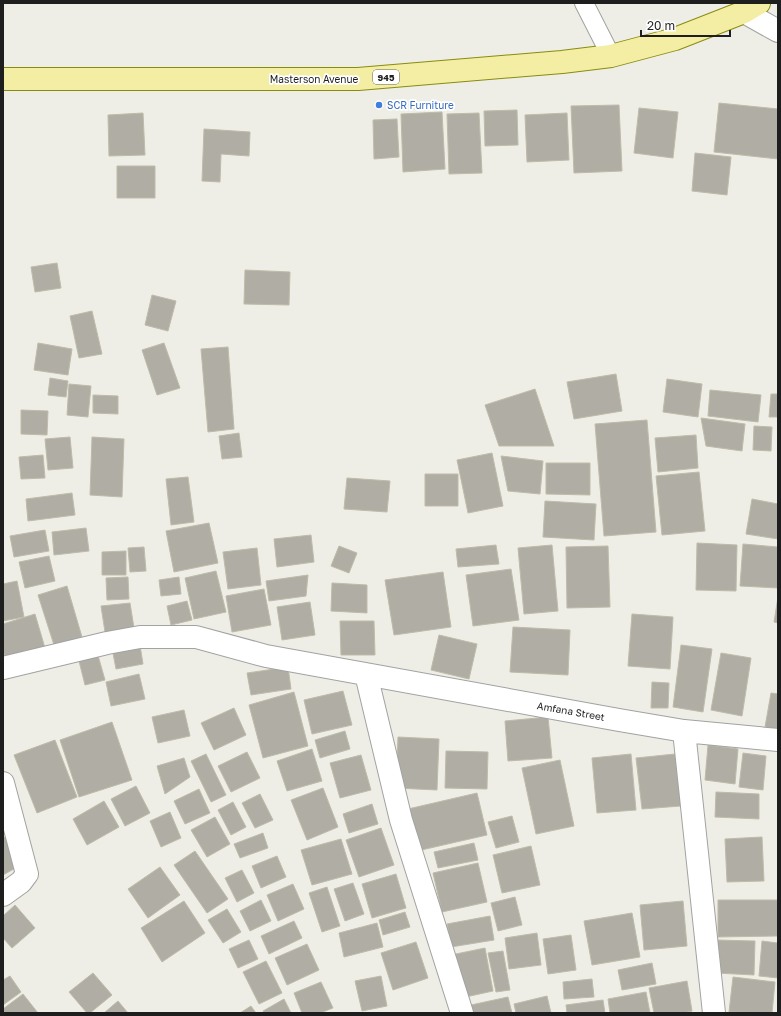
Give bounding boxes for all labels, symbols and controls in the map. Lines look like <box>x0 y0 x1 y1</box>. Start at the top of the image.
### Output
scale bar <box>641 12 730 38</box>
text: 20 m <box>647 18 675 33</box>
road number: 945 <box>373 70 399 84</box>
street label: Masterson Avenue <box>270 73 358 85</box>
place label: SCR Furniture <box>387 99 454 111</box>
marker: SCR Furniture <box>374 100 384 110</box>
street label: Amfana Street <box>536 699 606 723</box>

